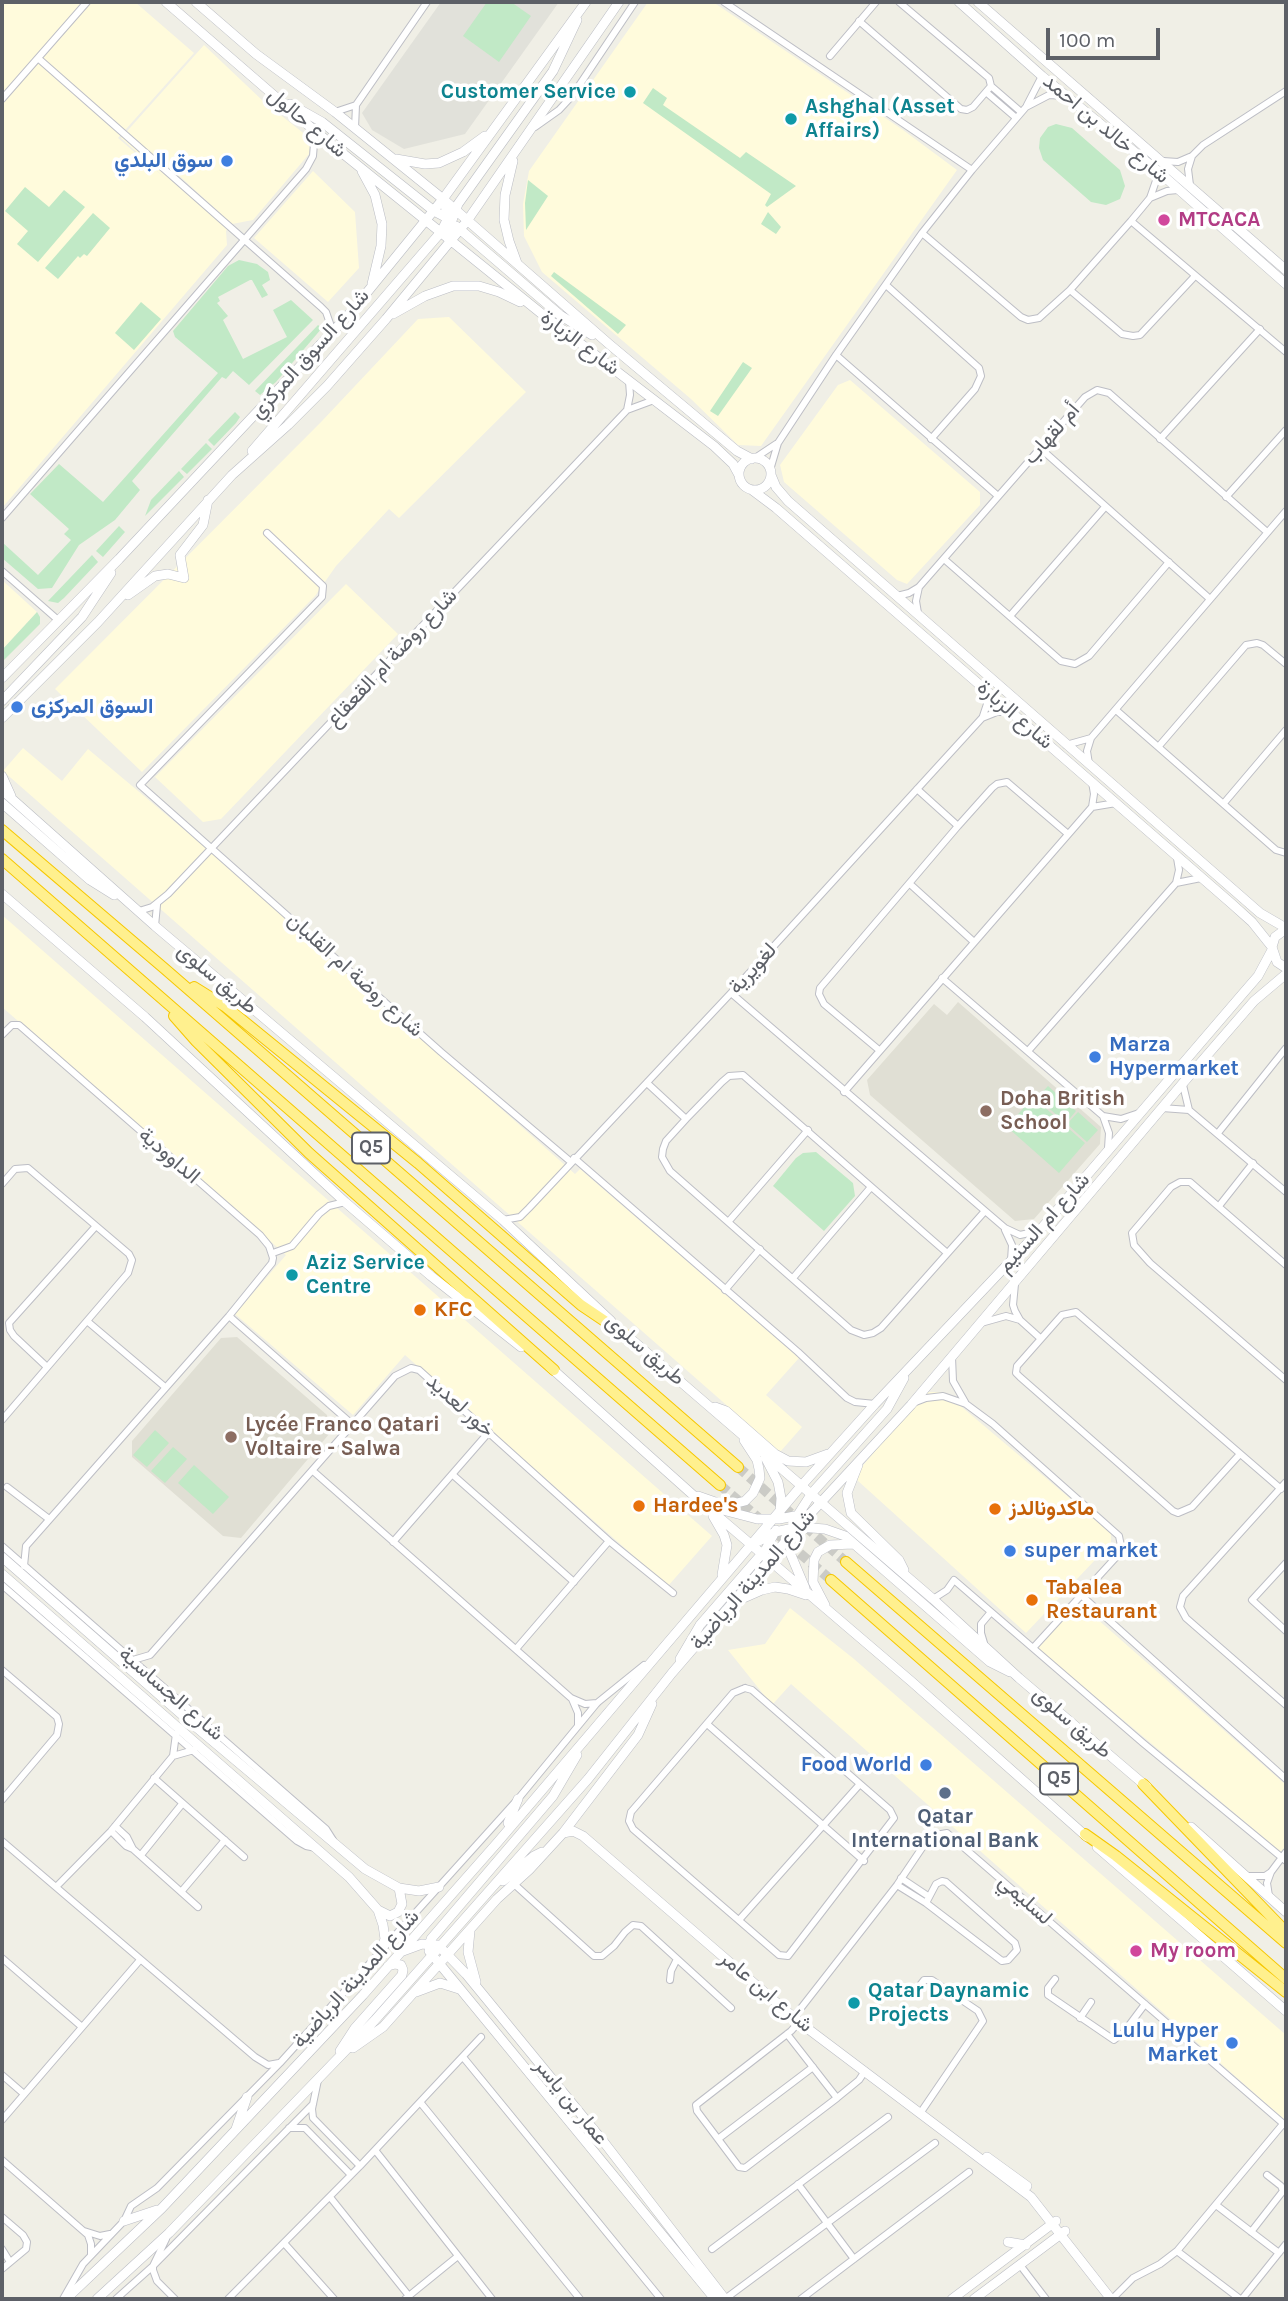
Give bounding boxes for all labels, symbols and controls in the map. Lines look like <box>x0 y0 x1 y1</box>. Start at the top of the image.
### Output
scale bar <box>1050 14 1164 58</box>
text: 100 m <box>1059 28 1116 52</box>
street label: شارع خالد بن احمد <box>1038 69 1174 189</box>
place label: Customer Service <box>441 79 616 105</box>
street label: شارع حالول <box>262 83 352 163</box>
marker: Customer Service <box>622 84 638 100</box>
place label: Ashghal (Asset Affairs) <box>805 94 955 144</box>
marker: Ashghal (Asset Affairs) <box>783 111 799 127</box>
place label: سوق البلدي <box>114 148 213 174</box>
marker: سوق البلدي <box>219 153 235 169</box>
place label: MTCACA <box>1178 207 1260 233</box>
marker: MTCACA <box>1156 212 1172 228</box>
street label: شارع السوق المركزي <box>245 284 375 424</box>
street label: شارع الزبارة <box>535 305 625 381</box>
street label: أم لقهاب <box>1018 398 1086 470</box>
street label: شارع روضة ام القعقاع <box>321 583 463 733</box>
street label: شارع الزبارة <box>972 675 1058 755</box>
place label: السوق المركزى <box>31 694 153 720</box>
marker: السوق المركزى <box>9 699 25 715</box>
street label: شارع روضة ام القلبان <box>282 907 428 1043</box>
street label: طريق سلوى <box>172 938 262 1020</box>
street label: لغويرية <box>723 938 783 1000</box>
place label: Marza Hypermarket <box>1109 1032 1239 1082</box>
marker: Marza Hypermarket <box>1087 1049 1103 1065</box>
place label: Doha British School <box>1000 1086 1125 1136</box>
marker: Doha British School <box>978 1103 994 1119</box>
street label: الداوودية <box>133 1123 205 1189</box>
road number: Q5 <box>352 1132 390 1164</box>
street label: شارع ام السنيم <box>992 1168 1096 1278</box>
place label: Aziz Service Centre <box>306 1250 425 1300</box>
marker: Aziz Service Centre <box>284 1267 300 1283</box>
place label: KFC <box>434 1297 473 1323</box>
marker: KFC <box>412 1302 428 1318</box>
street label: طريق سلوى <box>600 1309 690 1391</box>
street label: خور لعديد <box>421 1369 499 1443</box>
place label: Lycée Franco Qatari Voltaire - Salwa <box>245 1412 440 1462</box>
marker: Lycée Franco Qatari Voltaire - Salwa <box>223 1429 239 1445</box>
place label: Hardee's <box>653 1493 738 1519</box>
place label: ماكدونالدز <box>1009 1496 1094 1522</box>
marker: Hardee's <box>631 1498 647 1514</box>
marker: ماكدونالدز <box>987 1501 1003 1517</box>
street label: شارع المدينة الرياضية <box>685 1505 821 1655</box>
place label: super market <box>1024 1538 1158 1564</box>
marker: super market <box>1002 1543 1018 1559</box>
place label: Tabalea Restaurant <box>1046 1575 1157 1625</box>
marker: Tabalea Restaurant <box>1024 1592 1040 1608</box>
street label: شارع الجساسية <box>113 1642 229 1746</box>
street label: طريق سلوى <box>1027 1682 1117 1764</box>
place label: Food World <box>801 1752 912 1778</box>
marker: Food World <box>918 1757 934 1773</box>
road number: Q5 <box>1040 1764 1078 1794</box>
marker: Qatar International Bank <box>937 1785 953 1801</box>
place label: Qatar International Bank <box>851 1804 1039 1854</box>
street label: لسليمي <box>993 1869 1057 1931</box>
street label: شارع المدينة الرياضية <box>287 1904 425 2054</box>
place label: My room <box>1150 1938 1236 1964</box>
marker: My room <box>1128 1943 1144 1959</box>
street label: شارع ابن عامر <box>714 1946 818 2038</box>
place label: Qatar Daynamic Projects <box>868 1978 1029 2028</box>
marker: Qatar Daynamic Projects <box>846 1995 862 2011</box>
place label: Lulu Hyper Market <box>1112 2018 1218 2068</box>
marker: Lulu Hyper Market <box>1224 2035 1240 2051</box>
street label: عمار بن ياسر <box>529 2054 613 2150</box>

